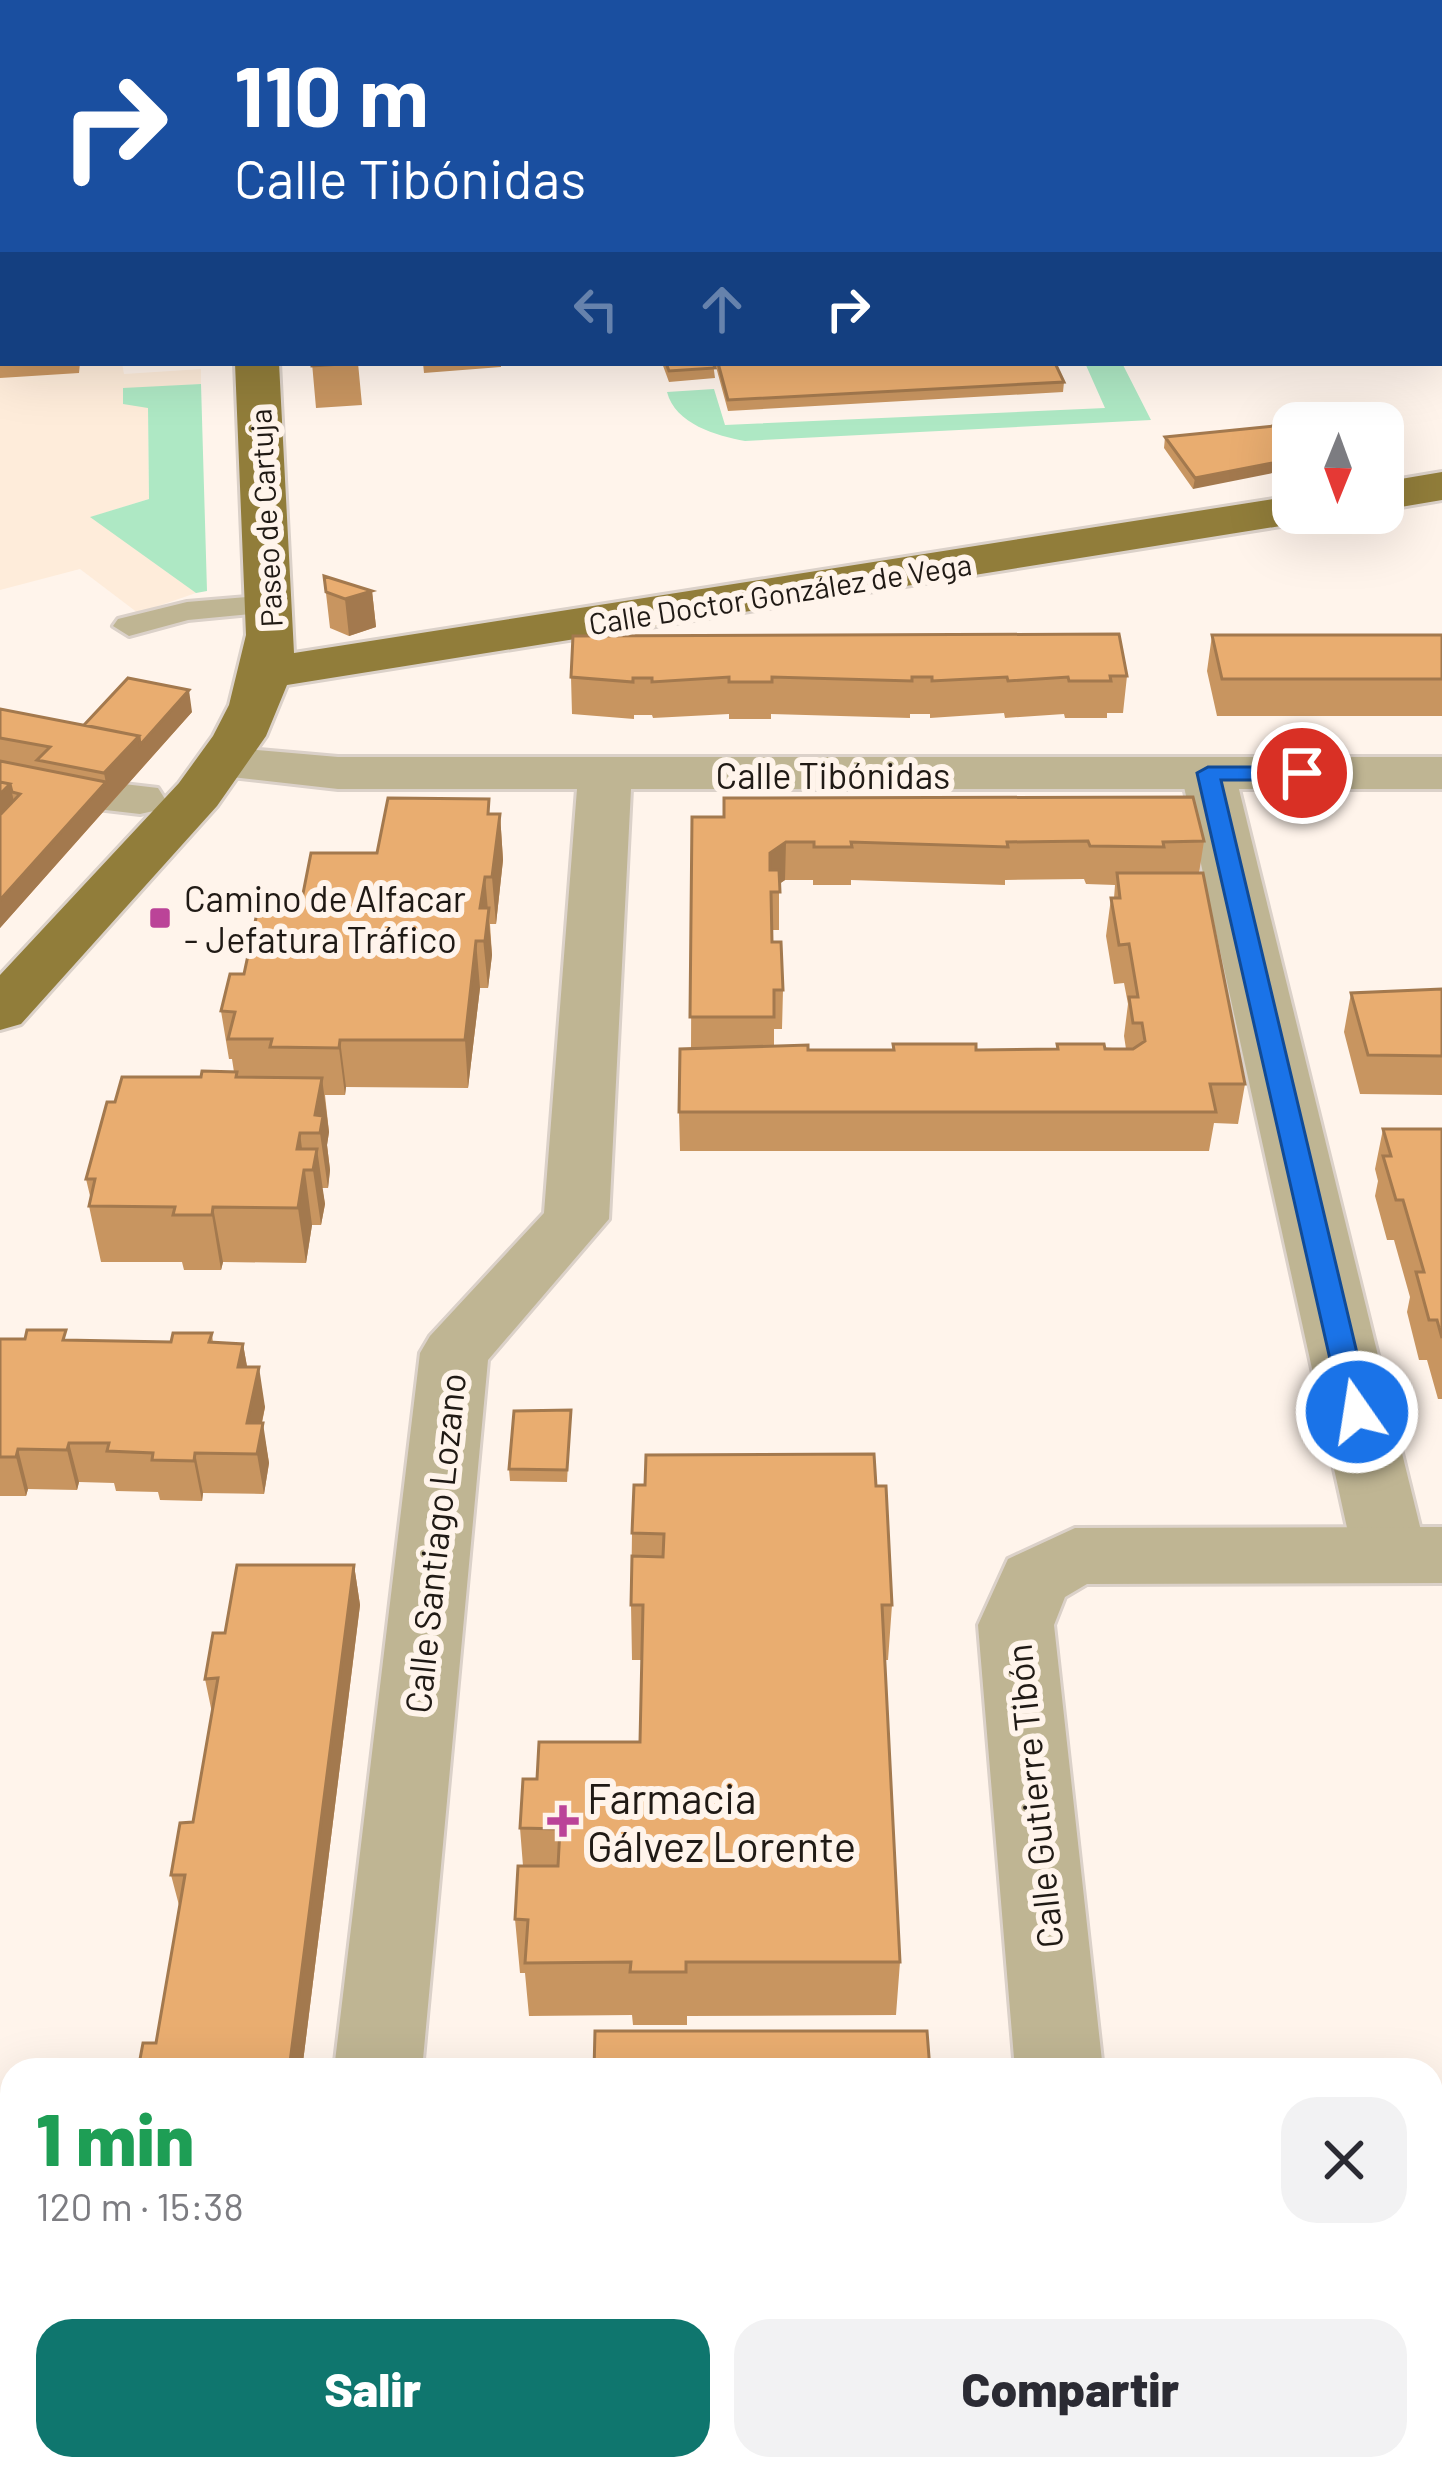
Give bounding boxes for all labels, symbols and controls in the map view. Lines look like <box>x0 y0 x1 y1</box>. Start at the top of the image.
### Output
text: 110 m <box>234 43 429 144</box>
icon: right <box>36 48 192 204</box>
text: Calle Tibónidas <box>234 145 586 210</box>
icon: left <box>563 276 629 342</box>
icon: ahead <box>689 276 755 342</box>
icon: right <box>815 276 881 342</box>
north arrow <box>1272 402 1404 534</box>
map controls <box>1272 402 1404 534</box>
street label: Paseo de Cartuja <box>241 408 289 628</box>
street label: Calle Doctor González de Vega <box>586 545 974 641</box>
pin <box>1251 722 1353 824</box>
icon: arrive <box>1269 740 1335 806</box>
street label: Calle Tibónidas <box>716 753 950 796</box>
place label: Camino de Alfacar - Jefatura Tráfico <box>184 876 466 960</box>
marker: Camino de Alfacar - Jefatura Tráfico <box>147 905 173 931</box>
position arrow <box>1294 1349 1420 1475</box>
street label: Calle Santiago Lozano <box>395 1371 473 1715</box>
street label: Calle Gutierre Tibón <box>996 1642 1070 1950</box>
place label: Farmacia Gálvez Lorente <box>587 1772 856 1870</box>
marker: Farmacia Gálvez Lorente <box>550 1808 576 1834</box>
text: 1 min <box>36 2094 194 2180</box>
button: close <box>1281 2097 1407 2223</box>
text: 120 m · 15:38 <box>36 2182 244 2229</box>
button: Salir <box>36 2319 710 2457</box>
button: Compartir <box>734 2319 1407 2457</box>

